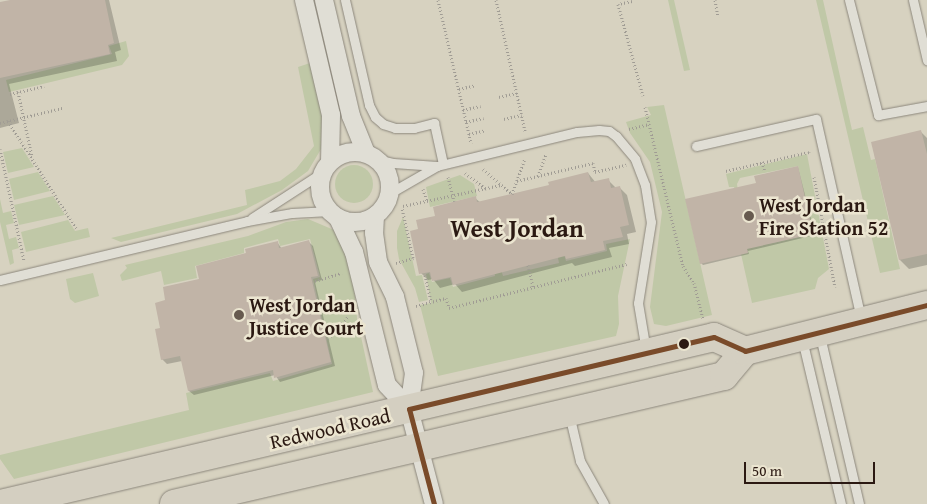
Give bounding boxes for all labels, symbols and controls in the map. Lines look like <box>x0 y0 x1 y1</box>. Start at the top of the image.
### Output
place label: West Jordan Fire Station 52 <box>759 193 888 240</box>
marker: West Jordan Fire Station 52 <box>743 210 755 222</box>
district label: West Jordan <box>450 213 584 243</box>
place label: West Jordan Justice Court <box>249 292 363 339</box>
marker: West Jordan Justice Court <box>233 309 245 321</box>
unlabelled marker <box>679 339 689 349</box>
street label: Redwood Road <box>267 402 393 454</box>
scale bar <box>747 452 878 484</box>
text: 50 m <box>752 460 782 481</box>

